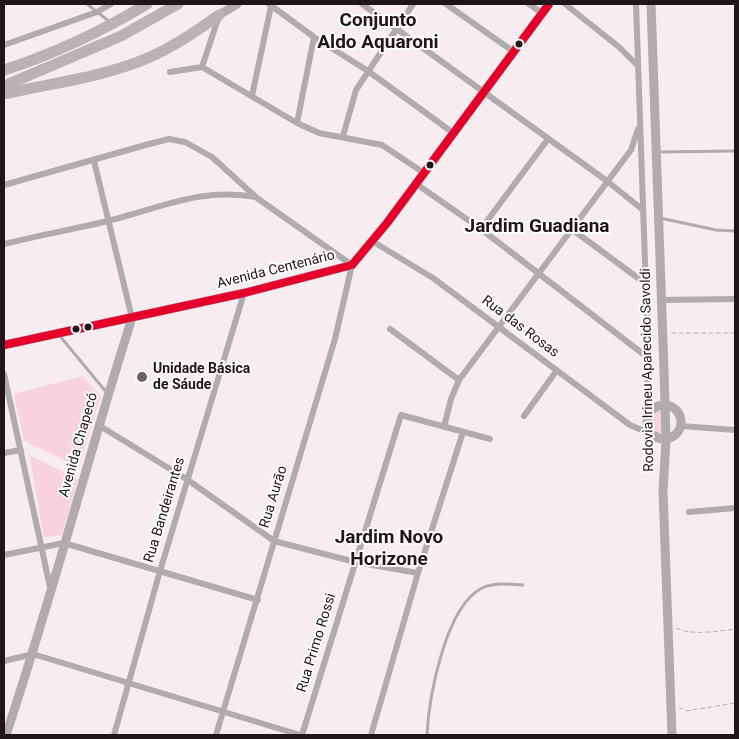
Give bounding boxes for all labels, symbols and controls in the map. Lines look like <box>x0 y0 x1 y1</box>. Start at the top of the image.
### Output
district label: Conjunto Aldo Aquaroni <box>317 10 439 54</box>
unlabelled marker <box>514 39 524 49</box>
unlabelled marker <box>425 160 435 170</box>
district label: Jardim Guadiana <box>465 216 609 238</box>
street label: Avenida Centenário <box>215 247 337 293</box>
street label: Rodovia Irineu Aparecido Savoldi <box>638 268 658 472</box>
street label: Rua das Rosas <box>478 293 562 361</box>
unlabelled marker <box>83 322 93 332</box>
unlabelled marker <box>71 324 81 334</box>
place label: Unidade Básica de Sáude <box>153 361 250 394</box>
marker: Unidade Básica de Sáude <box>135 370 149 384</box>
street label: Avenida Chapecó <box>56 391 102 499</box>
street label: Rua Bandeirantes <box>141 455 189 565</box>
street label: Rua Aurão <box>257 464 291 530</box>
district label: Jardim Novo Horizone <box>335 527 443 571</box>
street label: Rua Primo Rossi <box>294 591 340 695</box>

